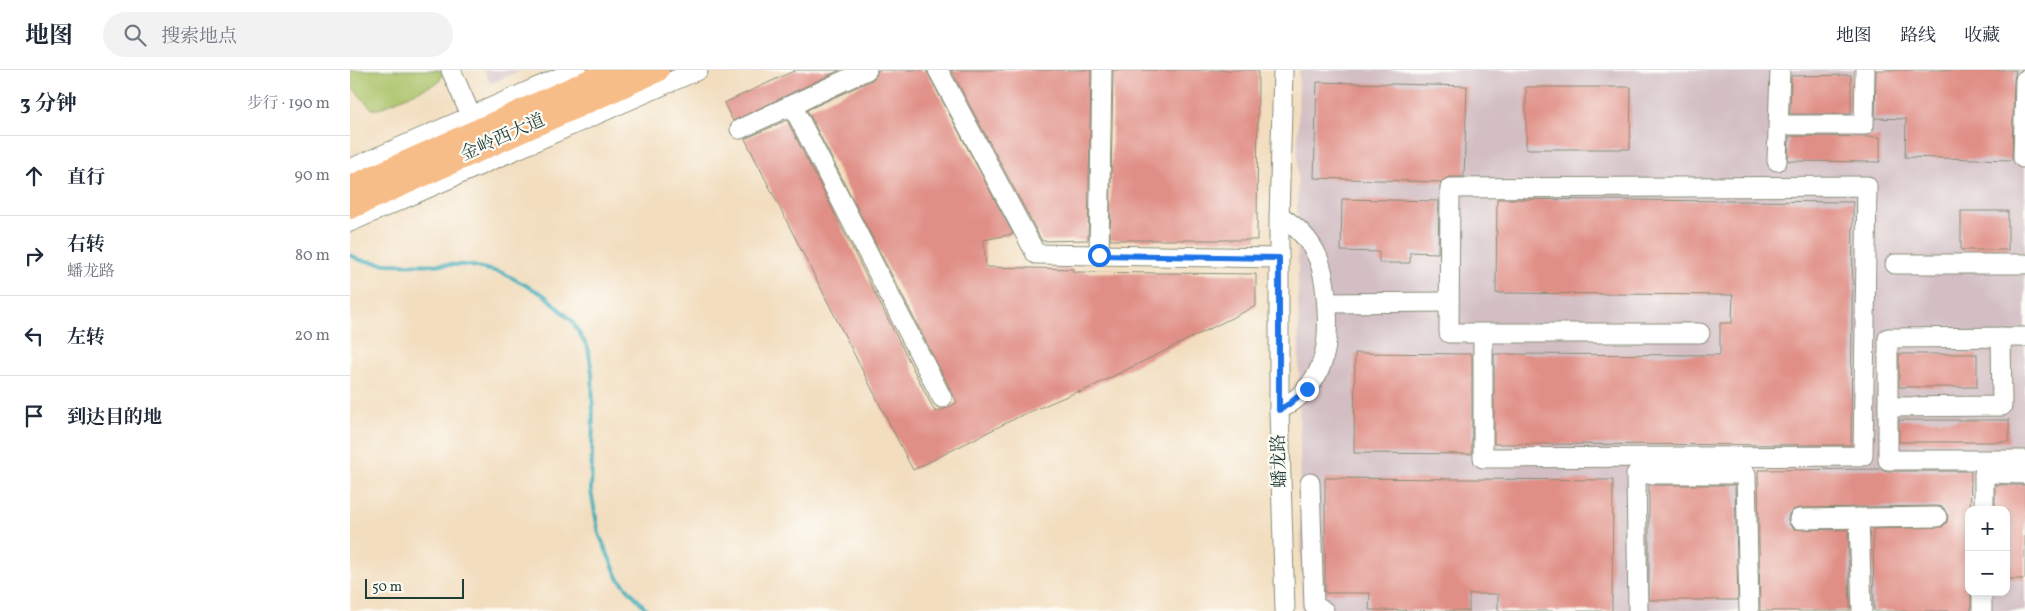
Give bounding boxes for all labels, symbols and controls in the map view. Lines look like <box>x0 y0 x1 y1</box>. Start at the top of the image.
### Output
search box <box>103 12 453 57</box>
text: 地图 <box>25 20 73 54</box>
icon: search <box>121 21 149 49</box>
text: 搜索地点 <box>161 24 237 50</box>
text: 地图 <box>1836 24 1872 49</box>
text: 路线 <box>1900 24 1936 49</box>
text: 收藏 <box>1964 24 2000 49</box>
text: 3 分钟 <box>20 90 77 119</box>
text: 步行 · 190 m <box>247 93 330 115</box>
street label: 金岭西大道 <box>457 108 549 168</box>
icon: ahead <box>20 162 48 190</box>
text: 直行 <box>67 165 105 191</box>
text: 90 m <box>294 165 330 187</box>
text: 右转 <box>67 232 105 258</box>
icon: right <box>20 242 48 270</box>
route start <box>1088 244 1111 267</box>
text: 80 m <box>295 245 330 267</box>
text: 蟠龙路 <box>67 261 115 283</box>
icon: left <box>20 322 48 350</box>
text: 左转 <box>67 325 105 351</box>
text: 20 m <box>295 325 330 347</box>
route end <box>1296 378 1319 401</box>
icon: arrive <box>20 402 48 430</box>
text: 到达目的地 <box>67 405 162 431</box>
street label: 蟠龙路 <box>1267 434 1293 488</box>
map controls <box>1965 506 2010 596</box>
button: + <box>1965 506 2010 551</box>
button: − <box>1965 551 2010 596</box>
scale bar <box>365 576 464 599</box>
text: 50 m <box>372 578 402 597</box>

